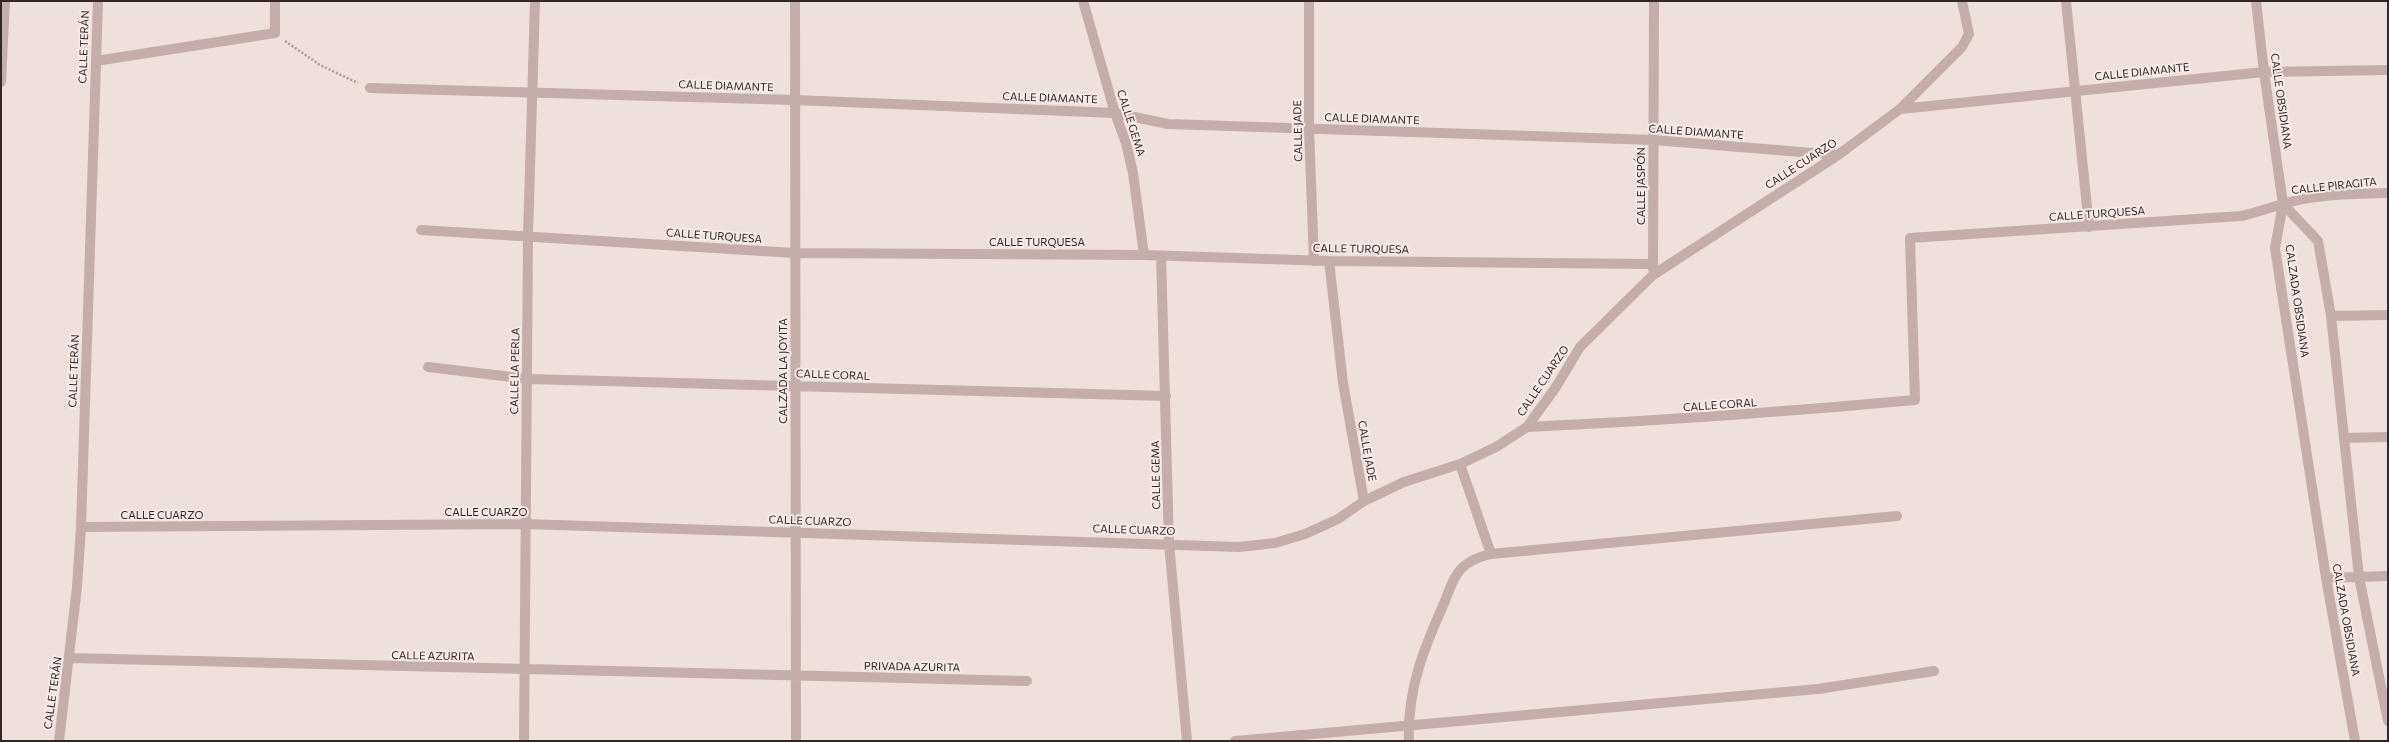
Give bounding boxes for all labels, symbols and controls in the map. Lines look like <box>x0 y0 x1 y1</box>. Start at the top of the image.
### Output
street label: CALLE TERÁN <box>76 10 92 84</box>
street label: CALLE OBSIDIANA <box>2268 52 2294 150</box>
street label: CALLE DIAMANTE <box>2094 60 2190 84</box>
street label: CALLE DIAMANTE <box>678 78 774 94</box>
street label: CALLE GEMA <box>1114 88 1148 158</box>
street label: CALLE DIAMANTE <box>1002 90 1098 106</box>
street label: CALLE JADE <box>1291 100 1305 162</box>
street label: CALLE DIAMANTE <box>1324 111 1420 127</box>
street label: CALLE DIAMANTE <box>1648 122 1744 142</box>
street label: CALLE CUARZO <box>1763 136 1839 192</box>
street label: CALLE JASPÓN <box>1634 147 1648 225</box>
street label: CALLE PIRAGITA <box>2291 175 2377 197</box>
street label: CALLE TURQUESA <box>2049 204 2145 224</box>
street label: CALLE TURQUESA <box>666 226 762 246</box>
street label: CALLE TURQUESA <box>989 235 1085 249</box>
street label: CALLE TURQUESA <box>1313 242 1409 256</box>
street label: CALZADA OBSIDIANA <box>2283 244 2311 358</box>
street label: CALZADA LA JOYITA <box>776 318 790 424</box>
street label: CALLE LA PERLA <box>508 327 522 415</box>
street label: CALLE TERÁN <box>66 334 82 408</box>
street label: CALLE CUARZO <box>1514 343 1572 419</box>
street label: CALLE CORAL <box>796 367 870 383</box>
street label: CALLE CORAL <box>1683 396 1757 414</box>
street label: CALLE JADE <box>1355 419 1379 483</box>
street label: CALLE GEMA <box>1149 440 1163 510</box>
street label: CALLE CUARZO <box>445 505 527 519</box>
street label: CALLE CUARZO <box>121 508 203 522</box>
street label: CALLE CUARZO <box>768 513 852 529</box>
street label: CALLE CUARZO <box>1092 522 1176 538</box>
street label: CALZADA OBSIDIANA <box>2330 563 2362 677</box>
street label: CALLE AZURITA <box>391 649 475 663</box>
street label: CALLE TERÁN <box>41 656 65 730</box>
street label: PRIVADA AZURITA <box>864 660 960 674</box>

